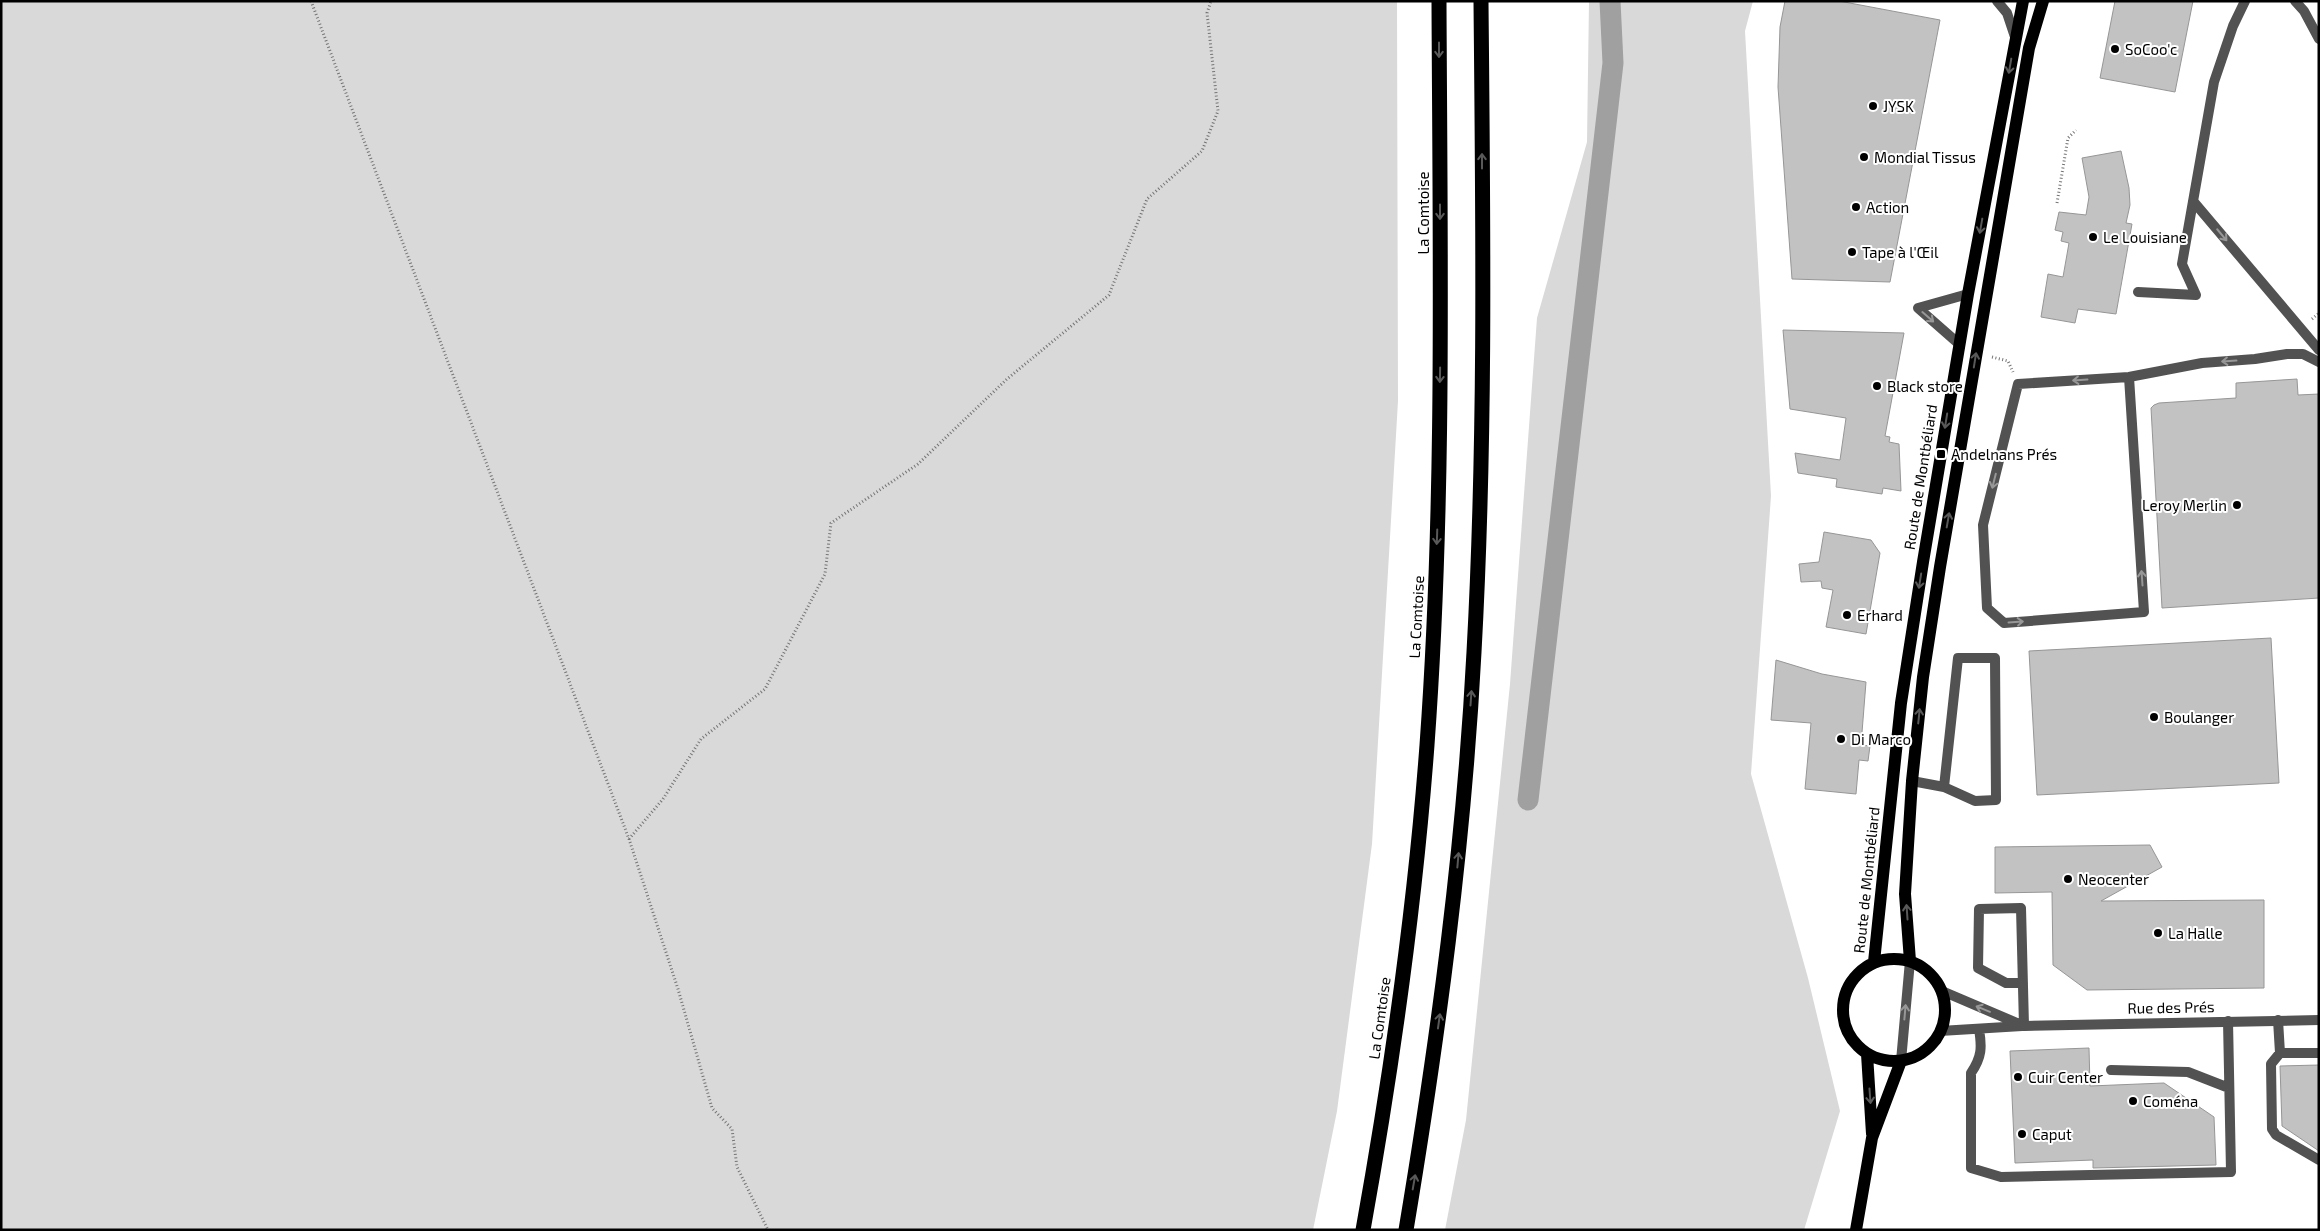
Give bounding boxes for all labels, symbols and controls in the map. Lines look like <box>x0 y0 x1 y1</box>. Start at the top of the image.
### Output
place label: SoCoo'c <box>2125 40 2177 58</box>
one-way arrow <box>1434 42 1444 58</box>
marker: SoCoo'c <box>2109 43 2121 55</box>
one-way arrow <box>2004 58 2014 74</box>
place label: JYSK <box>1883 97 1914 115</box>
marker: JYSK <box>1867 100 1879 112</box>
place label: Mondial Tissus <box>1874 148 1976 166</box>
marker: Mondial Tissus <box>1858 151 1870 163</box>
one-way arrow <box>1477 154 1487 170</box>
street label: La Comtoise <box>1414 171 1432 255</box>
place label: Action <box>1866 198 1909 216</box>
marker: Action <box>1850 201 1862 213</box>
one-way arrow <box>1435 204 1445 220</box>
one-way arrow <box>1975 218 1985 234</box>
place label: Le Louisiane <box>2103 228 2187 246</box>
one-way arrow <box>2216 228 2227 241</box>
marker: Le Louisiane <box>2087 231 2099 243</box>
place label: Tape à l'Œil <box>1862 243 1939 261</box>
marker: Tape à l'Œil <box>1846 246 1858 258</box>
one-way arrow <box>1921 311 1934 322</box>
one-way arrow <box>1971 352 1981 368</box>
one-way arrow <box>2221 357 2237 366</box>
one-way arrow <box>1435 366 1445 383</box>
one-way arrow <box>2072 376 2088 385</box>
place label: Black store <box>1887 377 1963 395</box>
marker: Black store <box>1871 380 1883 392</box>
street label: Route de Montbéliard <box>1900 403 1940 551</box>
one-way arrow <box>1941 412 1951 428</box>
place label: Andelnans Prés <box>1951 445 2057 463</box>
marker: Andelnans Prés <box>1935 448 1947 460</box>
one-way arrow <box>1989 473 1998 489</box>
place label: Leroy Merlin <box>2142 496 2227 514</box>
marker: Leroy Merlin <box>2231 499 2243 511</box>
one-way arrow <box>1943 513 1953 529</box>
one-way arrow <box>1432 529 1442 545</box>
one-way arrow <box>2137 570 2146 586</box>
one-way arrow <box>1914 573 1924 589</box>
street label: La Comtoise <box>1405 575 1427 659</box>
place label: Erhard <box>1857 606 1903 624</box>
marker: Erhard <box>1841 609 1853 621</box>
one-way arrow <box>2008 617 2024 627</box>
one-way arrow <box>1467 690 1476 706</box>
one-way arrow <box>1914 708 1924 724</box>
place label: Boulanger <box>2164 708 2234 726</box>
marker: Boulanger <box>2148 711 2160 723</box>
place label: Di Marco <box>1851 730 1911 748</box>
marker: Di Marco <box>1835 733 1847 745</box>
street label: Route de Montbéliard <box>1849 806 1883 954</box>
one-way arrow <box>1453 852 1463 868</box>
place label: Neocenter <box>2078 870 2149 888</box>
marker: Neocenter <box>2062 873 2074 885</box>
one-way arrow <box>1902 905 1911 921</box>
place label: La Halle <box>2168 924 2223 942</box>
marker: La Halle <box>2152 927 2164 939</box>
street label: La Comtoise <box>1364 976 1394 1060</box>
street label: Rue des Prés <box>2127 997 2215 1017</box>
one-way arrow <box>1976 1003 1991 1013</box>
one-way arrow <box>1901 1004 1910 1020</box>
one-way arrow <box>1434 1013 1444 1029</box>
place label: Cuir Center <box>2028 1068 2103 1086</box>
marker: Cuir Center <box>2012 1071 2024 1083</box>
one-way arrow <box>1865 1088 1874 1104</box>
place label: Coména <box>2143 1092 2198 1110</box>
marker: Coména <box>2127 1095 2139 1107</box>
place label: Caput <box>2032 1125 2072 1143</box>
marker: Caput <box>2016 1128 2028 1140</box>
one-way arrow <box>1409 1174 1419 1190</box>

